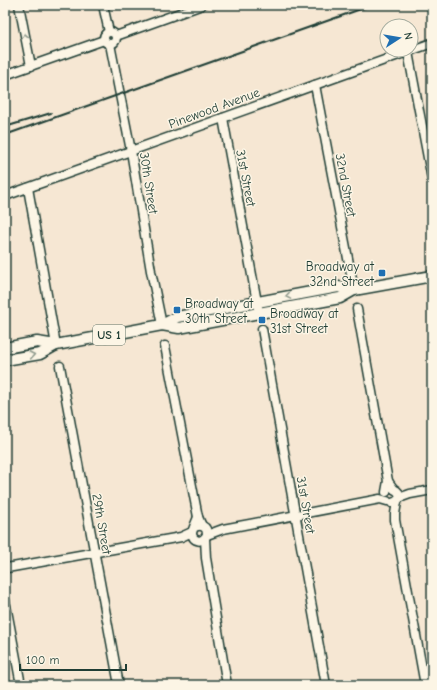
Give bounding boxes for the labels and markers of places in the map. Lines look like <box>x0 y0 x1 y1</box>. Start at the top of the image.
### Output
place label: Broadway at 32nd Street <box>306 259 375 289</box>
marker: Broadway at 32nd Street <box>377 268 387 278</box>
place label: Broadway at 30th Street <box>185 296 255 326</box>
marker: Broadway at 30th Street <box>172 305 182 315</box>
place label: Broadway at 31st Street <box>270 306 340 336</box>
marker: Broadway at 31st Street <box>257 315 267 325</box>

